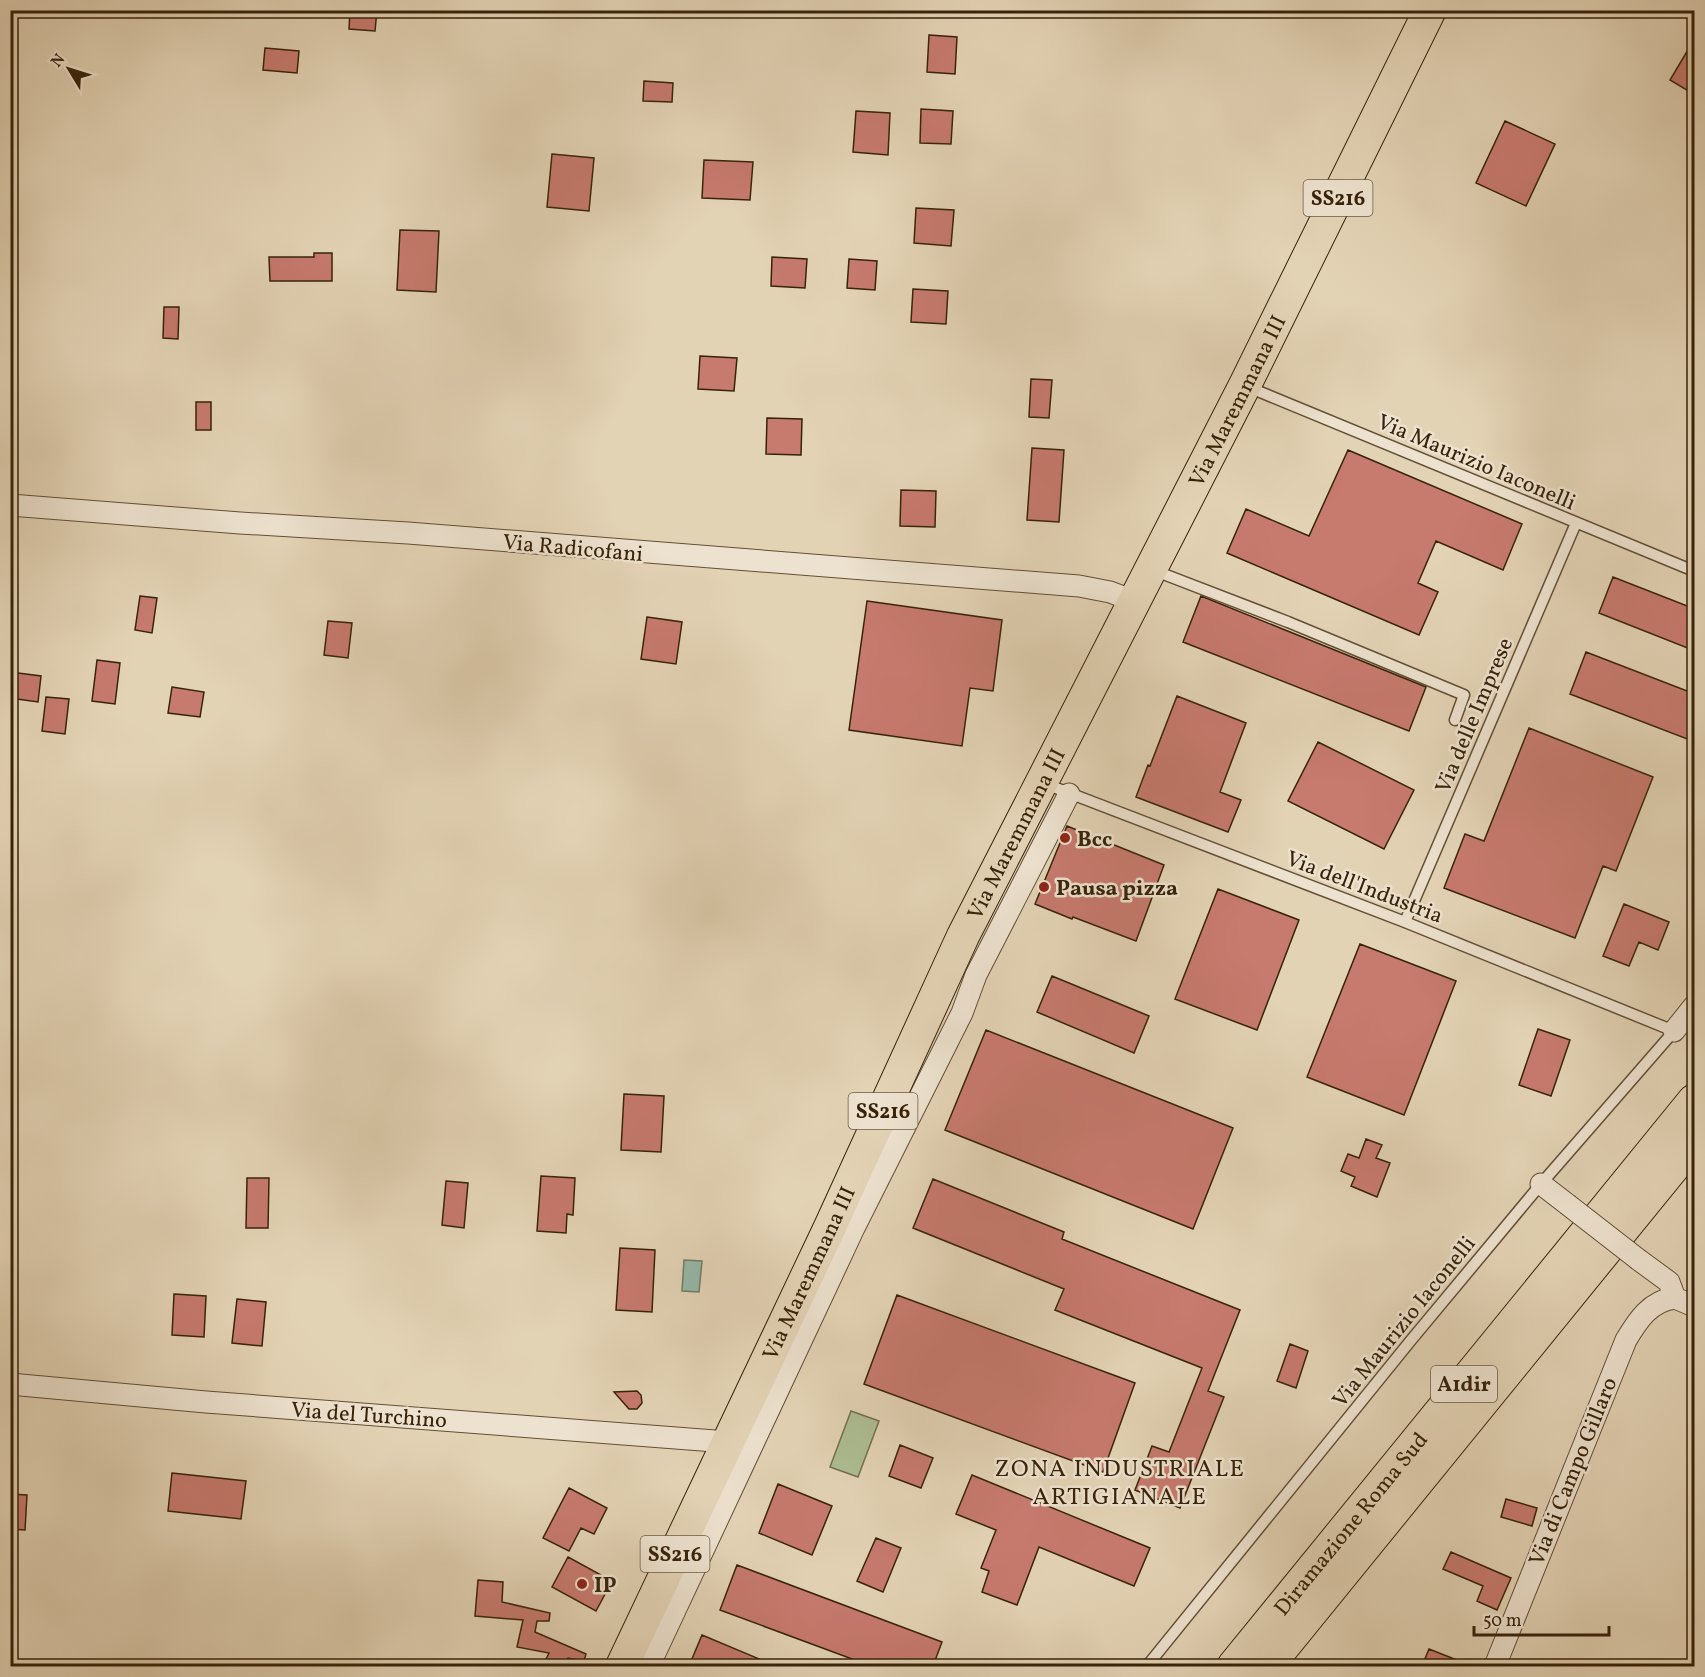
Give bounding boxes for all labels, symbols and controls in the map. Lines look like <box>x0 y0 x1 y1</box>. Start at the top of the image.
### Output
north arrow <box>39 39 99 99</box>
text: N <box>47 49 71 72</box>
road number: SS216 <box>1304 180 1372 216</box>
street label: Via Maremmana III <box>1182 310 1295 493</box>
street label: Via Maurizio Iaconelli <box>1372 407 1580 519</box>
street label: Via Radicofani <box>501 528 644 571</box>
street label: Via delle Imprese <box>1429 633 1522 799</box>
street label: Via Maremmana III <box>961 743 1075 926</box>
place label: Bcc <box>1077 825 1112 856</box>
marker: Bcc <box>1058 831 1072 845</box>
street label: Via dell'Industria <box>1281 844 1447 933</box>
place label: Pausa pizza <box>1056 874 1178 905</box>
marker: Pausa pizza <box>1037 880 1051 894</box>
road number: SS216 <box>848 1093 918 1129</box>
street label: Via Maremmana III <box>756 1182 865 1366</box>
street label: Via Maurizio Iaconelli <box>1326 1230 1484 1415</box>
road number: A1dir <box>1431 1366 1497 1402</box>
street label: Via di Campo Gillaro <box>1522 1373 1626 1571</box>
street label: Via del Turchino <box>290 1396 448 1437</box>
street label: Diramazione Roma Sud <box>1268 1426 1436 1623</box>
district label: ZONA INDUSTRIALE ARTIGIANALE <box>994 1453 1246 1515</box>
road number: SS216 <box>640 1536 710 1572</box>
place label: IP <box>594 1571 616 1602</box>
marker: IP <box>575 1577 589 1591</box>
scale bar <box>1474 1599 1609 1637</box>
text: 50 m <box>1483 1609 1522 1634</box>

